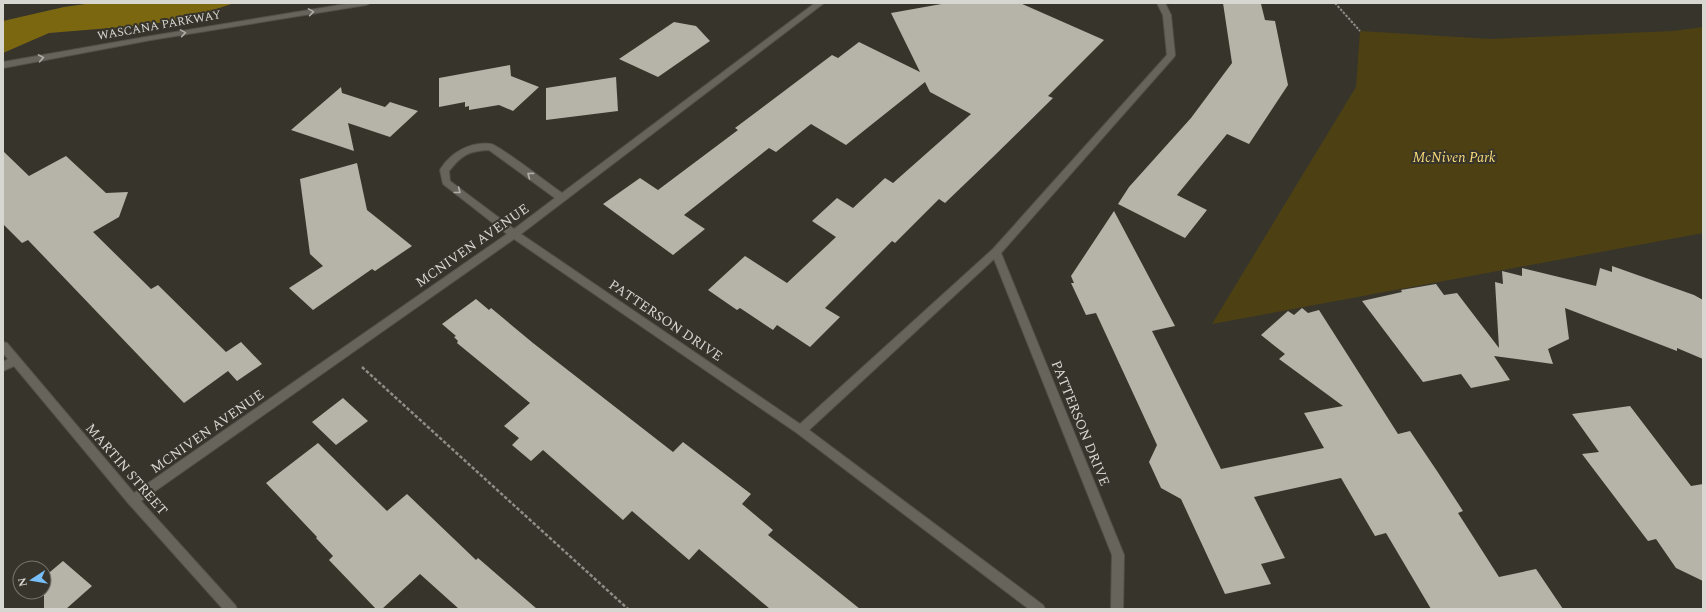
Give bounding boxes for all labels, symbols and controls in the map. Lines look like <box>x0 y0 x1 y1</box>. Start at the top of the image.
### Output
street label: WASCANA PARKWAY <box>96 5 223 46</box>
one-way arrow <box>308 8 315 17</box>
one-way arrow <box>180 29 186 38</box>
one-way arrow <box>38 54 44 63</box>
park label: McNiven Park <box>1412 147 1496 168</box>
one-way arrow <box>527 172 534 180</box>
one-way arrow <box>453 186 460 193</box>
street label: MCNIVEN AVENUE <box>411 198 533 293</box>
street label: PATTERSON DRIVE <box>604 274 727 367</box>
street label: PATTERSON DRIVE <box>1046 357 1115 489</box>
street label: MCNIVEN AVENUE <box>146 384 268 479</box>
street label: MARTIN STREET <box>80 418 173 520</box>
north arrow <box>12 560 52 600</box>
text: N <box>13 576 32 588</box>

